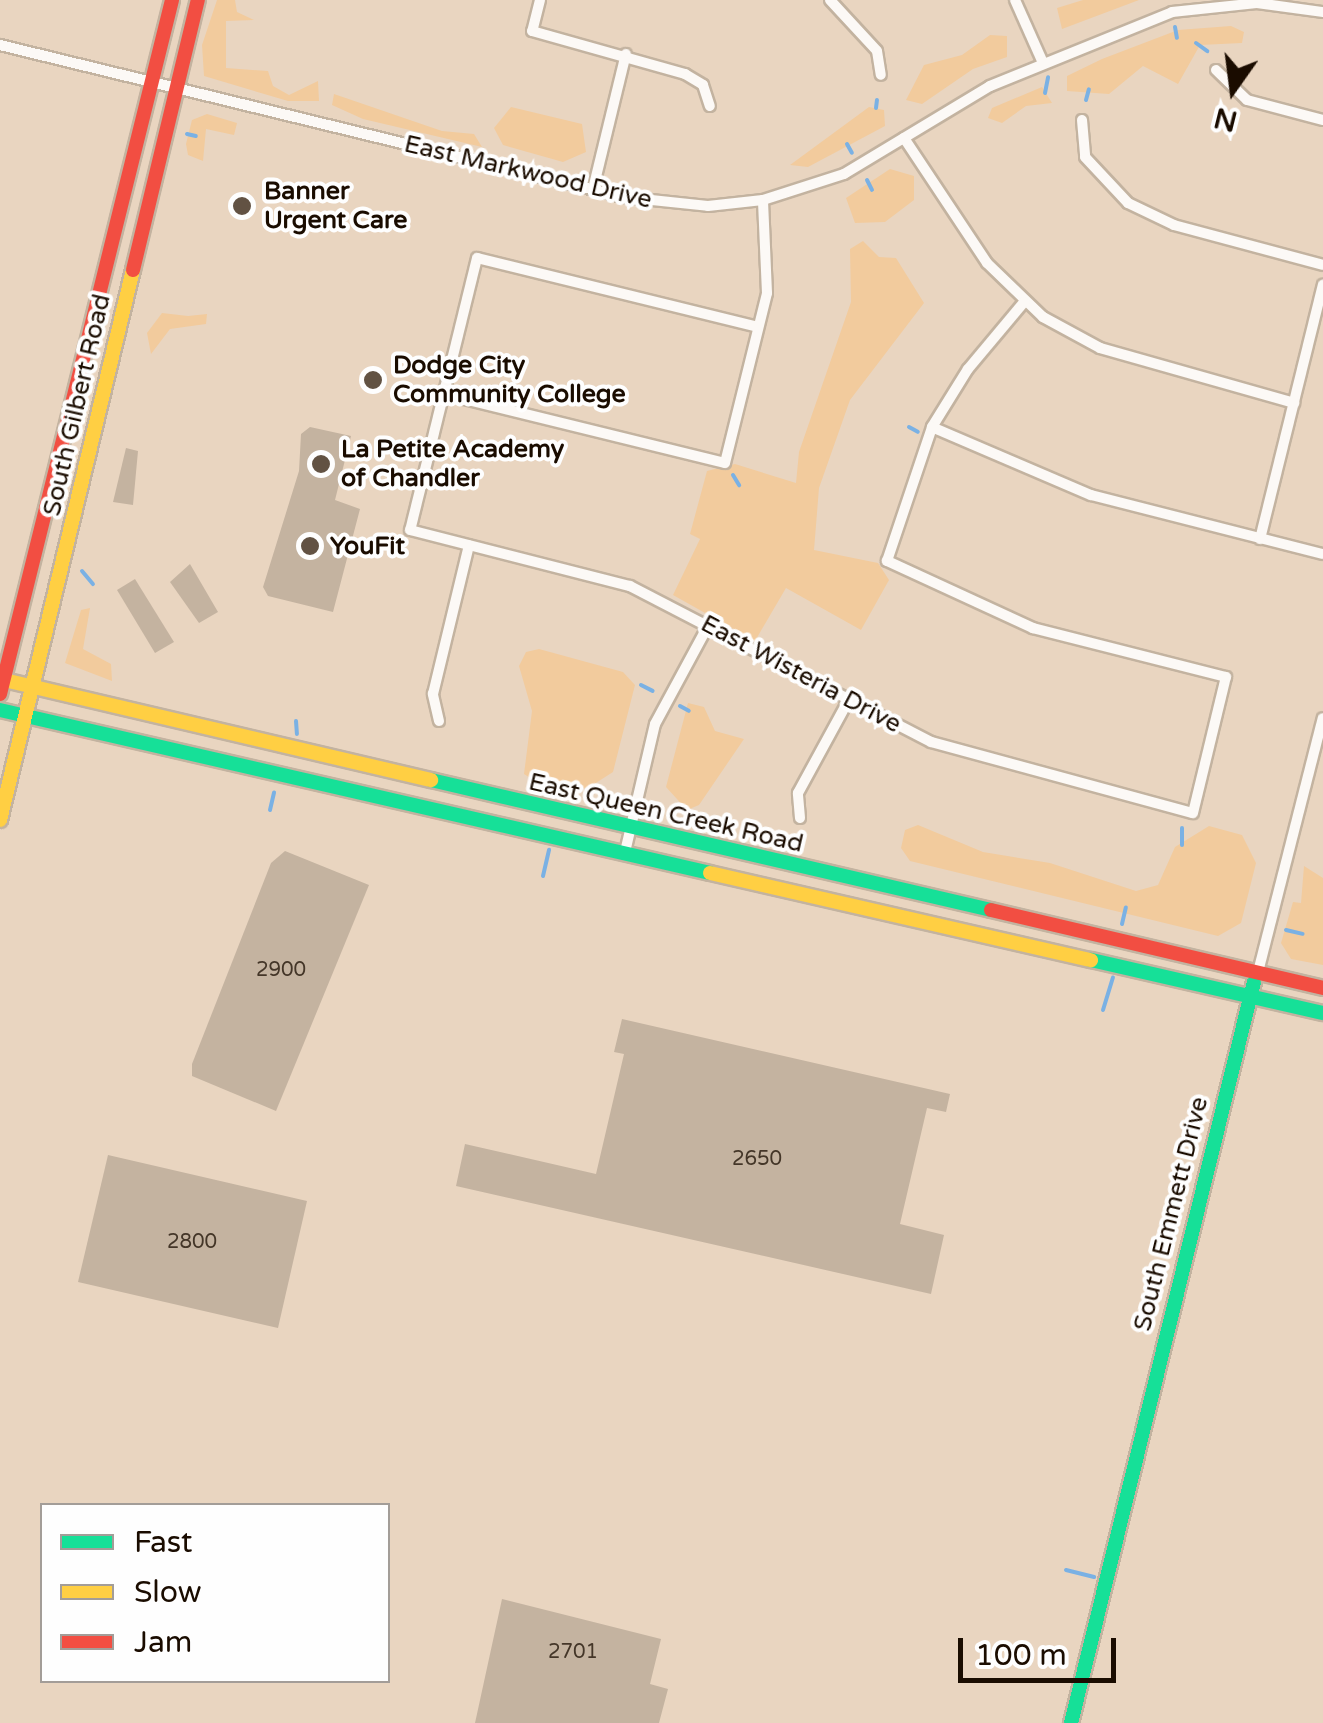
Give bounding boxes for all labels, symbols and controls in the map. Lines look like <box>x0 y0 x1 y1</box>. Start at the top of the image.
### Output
north arrow <box>1183 40 1283 140</box>
text: N <box>1211 100 1241 138</box>
street label: East Markwood Drive <box>401 129 655 215</box>
place label: Banner Urgent Care <box>264 177 407 236</box>
marker: Banner Urgent Care <box>229 193 255 219</box>
street label: South Gilbert Road <box>37 291 117 519</box>
place label: Dodge City Community College <box>393 351 626 410</box>
marker: Dodge City Community College <box>362 369 384 391</box>
place label: La Petite Academy of Chandler <box>341 435 564 494</box>
marker: La Petite Academy of Chandler <box>310 453 332 475</box>
place label: YouFit <box>330 531 405 561</box>
marker: YouFit <box>299 535 321 557</box>
street label: East Wisteria Drive <box>696 609 906 739</box>
street label: East Queen Creek Road <box>526 767 806 859</box>
house number: 2900 <box>256 958 306 982</box>
street label: South Emmett Drive <box>1127 1094 1215 1334</box>
house number: 2650 <box>732 1147 782 1171</box>
house number: 2800 <box>167 1230 217 1254</box>
legend <box>40 1503 390 1683</box>
text: Fast <box>134 1524 193 1561</box>
text: Slow <box>134 1574 202 1611</box>
scale bar <box>963 1618 1120 1680</box>
text: Jam <box>134 1624 192 1661</box>
text: 100 m <box>975 1637 1067 1674</box>
house number: 2701 <box>548 1640 598 1664</box>

